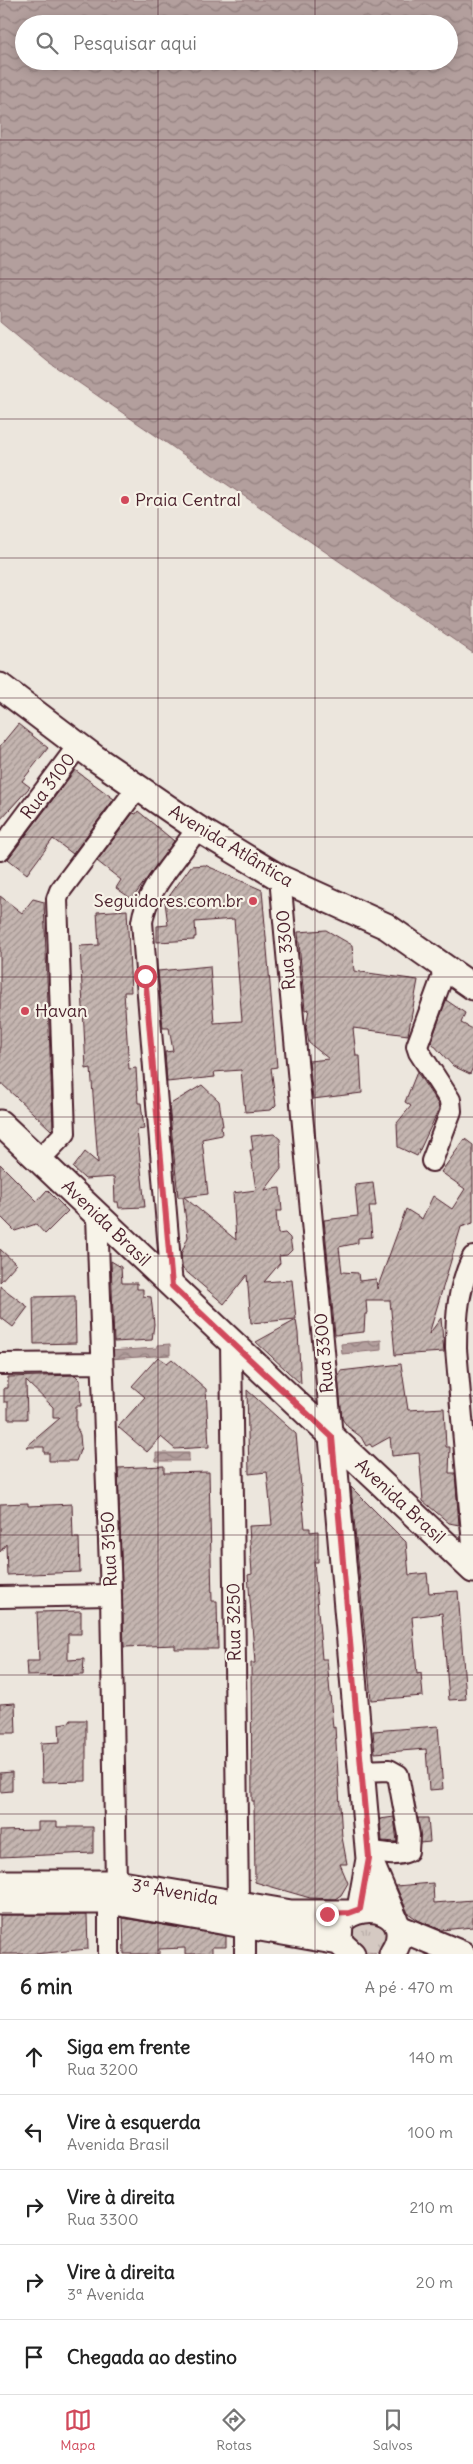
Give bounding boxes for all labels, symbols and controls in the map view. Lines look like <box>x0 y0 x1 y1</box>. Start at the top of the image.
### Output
search box <box>15 15 458 70</box>
icon: search <box>33 29 61 57</box>
text: Pesquisar aqui <box>73 31 197 55</box>
place label: Praia Central <box>135 488 241 511</box>
marker: Praia Central <box>119 494 131 506</box>
street label: Rua 3100 <box>15 748 80 823</box>
street label: Avenida Atlântica <box>165 799 298 892</box>
place label: Seguidores.com.br <box>94 889 244 912</box>
marker: Seguidores.com.br <box>247 895 259 907</box>
street label: Rua 3300 <box>271 909 300 991</box>
route start <box>134 965 157 988</box>
place label: Havan <box>35 999 88 1022</box>
marker: Havan <box>19 1005 31 1017</box>
street label: Avenida Brasil <box>57 1174 156 1271</box>
street label: Rua 3300 <box>309 1312 338 1394</box>
street label: Avenida Brasil <box>350 1453 450 1548</box>
street label: Rua 3150 <box>95 1511 122 1587</box>
street label: Rua 3250 <box>221 1583 246 1662</box>
street label: 3ª Avenida <box>130 1873 220 1910</box>
route end <box>316 1903 339 1926</box>
text: 6 min <box>20 1973 72 2000</box>
text: A pé · 470 m <box>365 1977 453 1997</box>
text: Siga em frente <box>67 2035 190 2059</box>
icon: ahead <box>20 2043 48 2071</box>
text: 140 m <box>409 2047 453 2067</box>
text: Rua 3200 <box>67 2059 138 2079</box>
text: Vire à esquerda <box>67 2110 201 2134</box>
icon: left <box>20 2118 48 2146</box>
text: 100 m <box>408 2122 453 2142</box>
text: Avenida Brasil <box>67 2134 169 2154</box>
text: Vire à direita <box>67 2185 175 2209</box>
icon: right <box>20 2193 48 2221</box>
text: 210 m <box>410 2197 453 2217</box>
text: Rua 3300 <box>67 2209 139 2229</box>
text: Vire à direita <box>67 2260 175 2284</box>
icon: right <box>20 2268 48 2296</box>
text: 20 m <box>416 2272 453 2292</box>
text: 3ª Avenida <box>67 2284 144 2304</box>
icon: arrive <box>20 2343 48 2371</box>
text: Chegada ao destino <box>67 2345 237 2369</box>
tab: Mapa <box>60 2406 96 2454</box>
tab: Rotas <box>216 2406 252 2454</box>
tab: Salvos <box>373 2406 413 2454</box>

